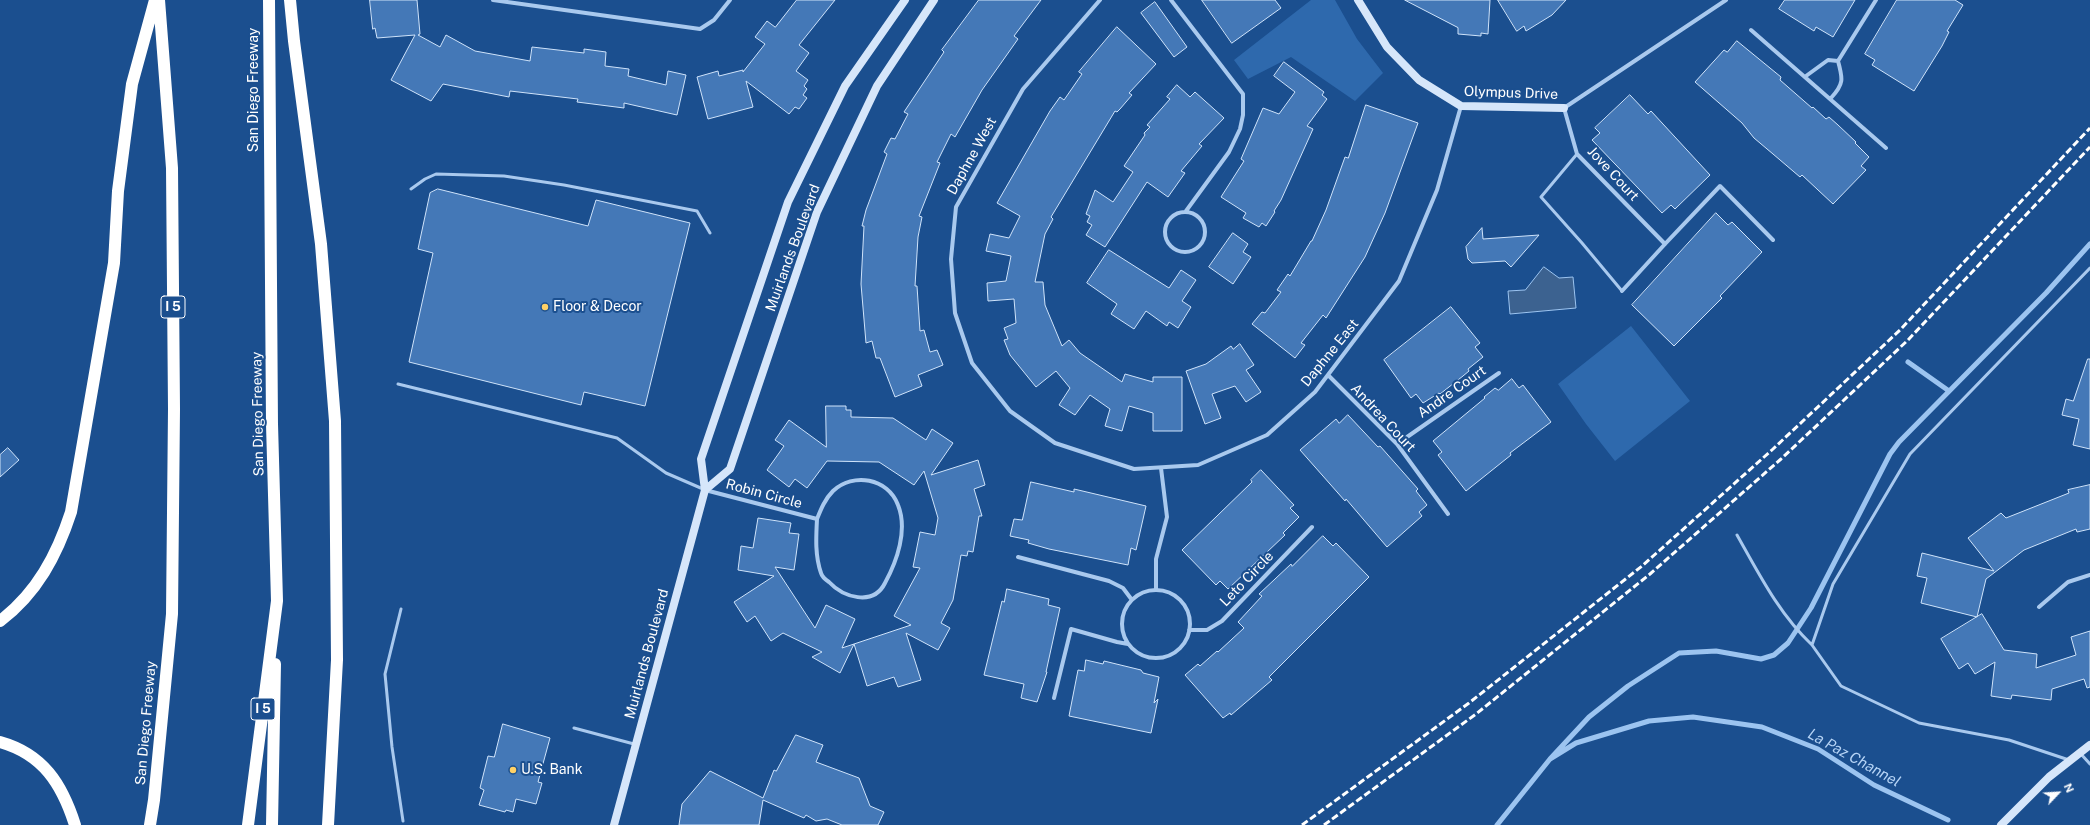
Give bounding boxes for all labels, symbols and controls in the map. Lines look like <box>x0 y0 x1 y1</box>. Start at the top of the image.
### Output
street label: San Diego Freeway <box>246 28 262 152</box>
street label: Olympus Drive <box>1464 83 1558 103</box>
street label: Daphne West <box>944 114 1000 198</box>
street label: Jove Court <box>1584 143 1642 205</box>
street label: Muirlands Boulevard <box>762 182 824 314</box>
road number: I 5 <box>161 296 185 318</box>
place label: Floor & Decor <box>553 299 642 315</box>
marker: Floor & Decor <box>540 302 550 312</box>
street label: Daphne East <box>1298 316 1362 390</box>
street label: San Diego Freeway <box>249 352 267 476</box>
street label: Andre Court <box>1415 362 1489 422</box>
street label: Andrea Court <box>1347 380 1419 456</box>
street label: Robin Circle <box>724 476 804 512</box>
street label: Leto Circle <box>1217 548 1277 610</box>
street label: Muirlands Boulevard <box>622 587 672 721</box>
street label: San Diego Freeway <box>132 660 160 786</box>
road number: I 5 <box>251 698 275 720</box>
water label: La Paz Channel <box>1805 725 1903 791</box>
place label: U.S. Bank <box>521 762 583 778</box>
marker: U.S. Bank <box>508 765 518 775</box>
north arrow <box>2038 773 2078 813</box>
text: N <box>2062 781 2076 794</box>

